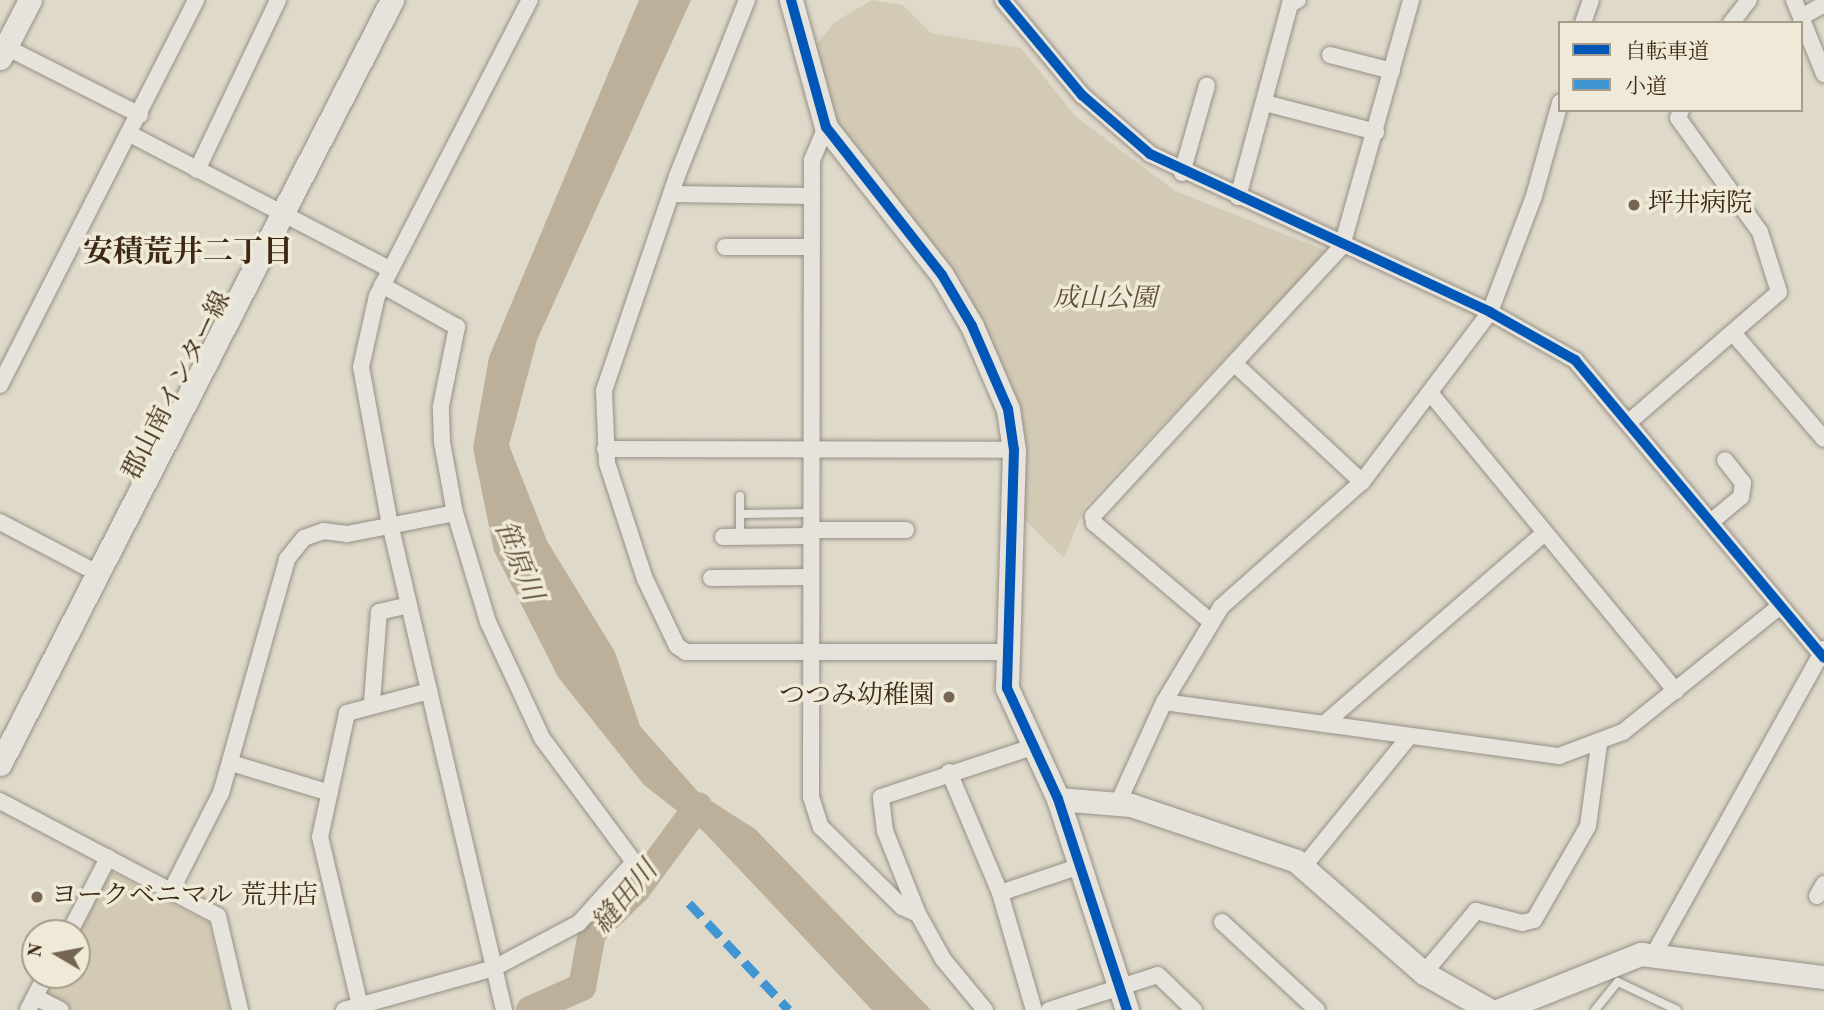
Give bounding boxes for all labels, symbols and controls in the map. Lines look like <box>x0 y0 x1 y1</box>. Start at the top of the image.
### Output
legend <box>1558 21 1803 112</box>
text: 自転車道 <box>1625 42 1709 63</box>
text: 小道 <box>1625 77 1667 98</box>
place label: 坪井病院 <box>1648 189 1752 221</box>
marker: 坪井病院 <box>1626 197 1642 213</box>
district label: 安積荒井二丁目 <box>83 235 293 271</box>
park label: 成山公園 <box>1053 284 1157 316</box>
street label: 郡山南インター線 <box>117 286 239 486</box>
water label: 笹原川 <box>486 516 548 606</box>
place label: つつみ幼稚園 <box>779 681 935 713</box>
marker: つつみ幼稚園 <box>941 689 957 705</box>
water label: 縫田川 <box>586 855 666 941</box>
place label: ヨークベニマル 荒井店 <box>51 881 318 913</box>
marker: ヨークベニマル 荒井店 <box>29 889 45 905</box>
north arrow <box>21 919 91 989</box>
text: N <box>26 942 47 959</box>

